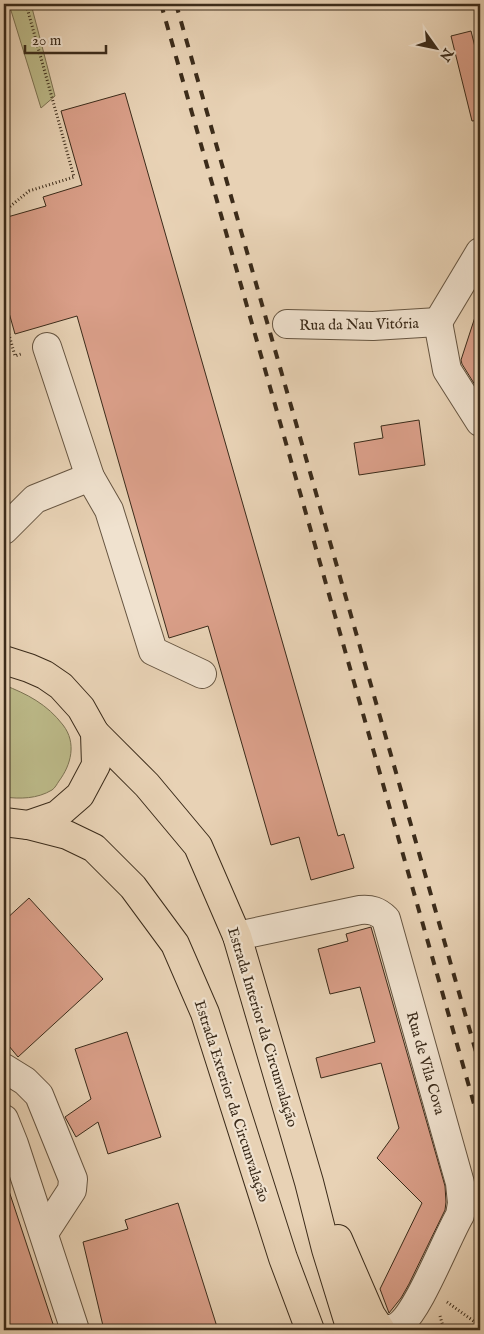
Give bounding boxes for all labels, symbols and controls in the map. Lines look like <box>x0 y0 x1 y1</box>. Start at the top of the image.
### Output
scale bar <box>25 22 106 54</box>
north arrow <box>412 22 462 72</box>
text: 20 m <box>32 31 62 50</box>
text: N <box>435 44 457 65</box>
street label: Rua da Nau Vitória <box>299 314 420 335</box>
street label: Estrada Interior da Circunvalação <box>223 925 302 1129</box>
street label: Estrada Exterior da Circunvalação <box>190 998 273 1205</box>
street label: Rua de Vila Cova <box>402 1009 449 1117</box>

